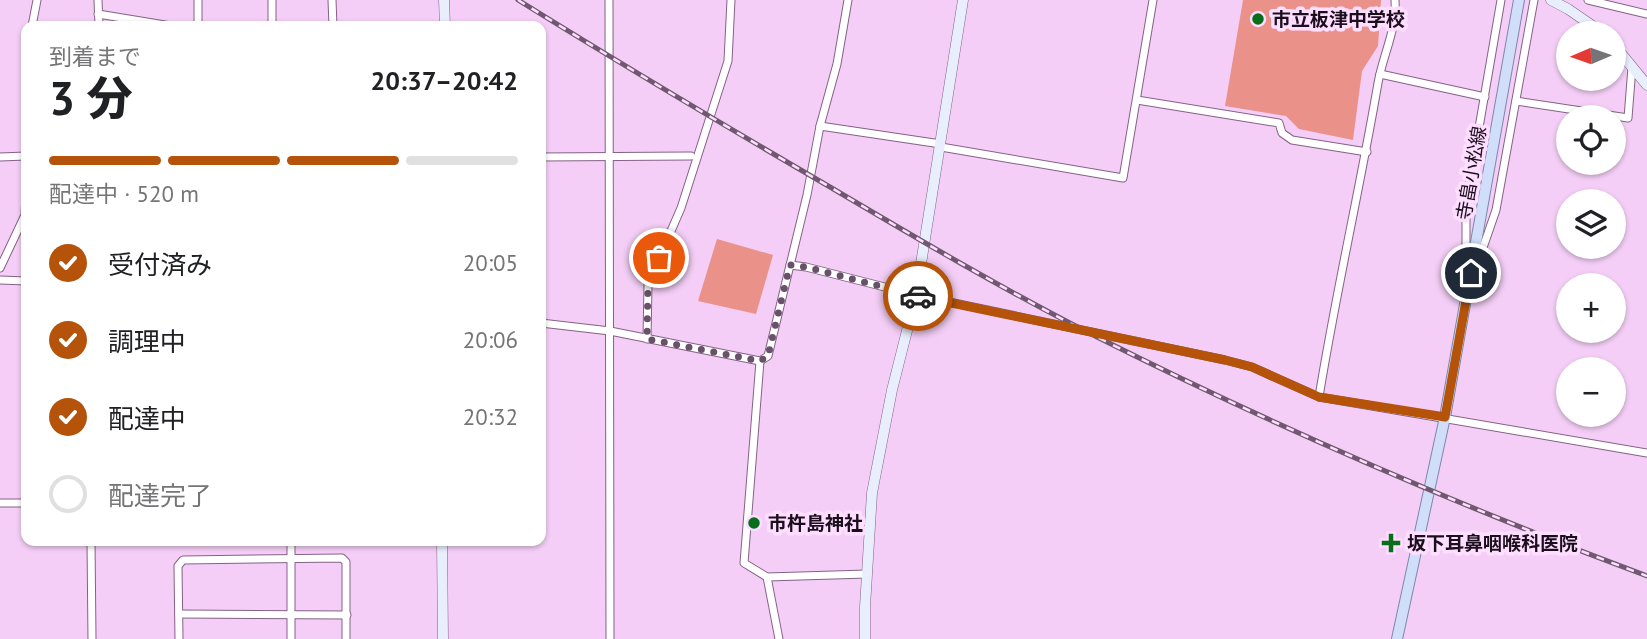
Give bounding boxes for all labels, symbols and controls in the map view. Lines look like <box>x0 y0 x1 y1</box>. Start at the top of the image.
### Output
place label: 市立板津中学校 <box>1272 7 1405 31</box>
marker: 市立板津中学校 <box>1250 11 1266 27</box>
north arrow <box>1556 21 1626 91</box>
map controls <box>1556 21 1626 427</box>
text: 到着まで <box>49 42 141 71</box>
text: 20:37–20:42 <box>371 64 518 97</box>
text: 3 分 <box>49 68 133 128</box>
button: locate <box>1556 105 1626 175</box>
street label: 寺畠小松線 <box>1451 124 1491 222</box>
text: 配達中 · 520 m <box>49 179 199 208</box>
button: layers <box>1556 189 1626 259</box>
pin <box>629 228 689 288</box>
icon: bag <box>640 239 678 277</box>
pin <box>1441 243 1501 303</box>
icon: check <box>49 244 87 282</box>
text: 受付済み <box>108 248 212 281</box>
text: 20:05 <box>463 248 518 277</box>
icon: home <box>1452 254 1490 292</box>
courier <box>883 261 953 331</box>
button: + <box>1556 273 1626 343</box>
icon: car <box>899 277 937 315</box>
icon: check <box>49 321 87 359</box>
text: 調理中 <box>108 325 186 358</box>
text: 20:06 <box>463 325 518 354</box>
button: − <box>1556 357 1626 427</box>
icon: check <box>49 398 87 436</box>
text: 配達中 <box>108 402 186 435</box>
text: 20:32 <box>463 402 518 431</box>
text: 配達完了 <box>108 479 212 512</box>
place label: 市杵島神社 <box>768 511 863 535</box>
marker: 市杵島神社 <box>746 515 762 531</box>
place label: 坂下耳鼻咽喉科医院 <box>1407 531 1578 555</box>
marker: 坂下耳鼻咽喉科医院 <box>1381 533 1401 553</box>

